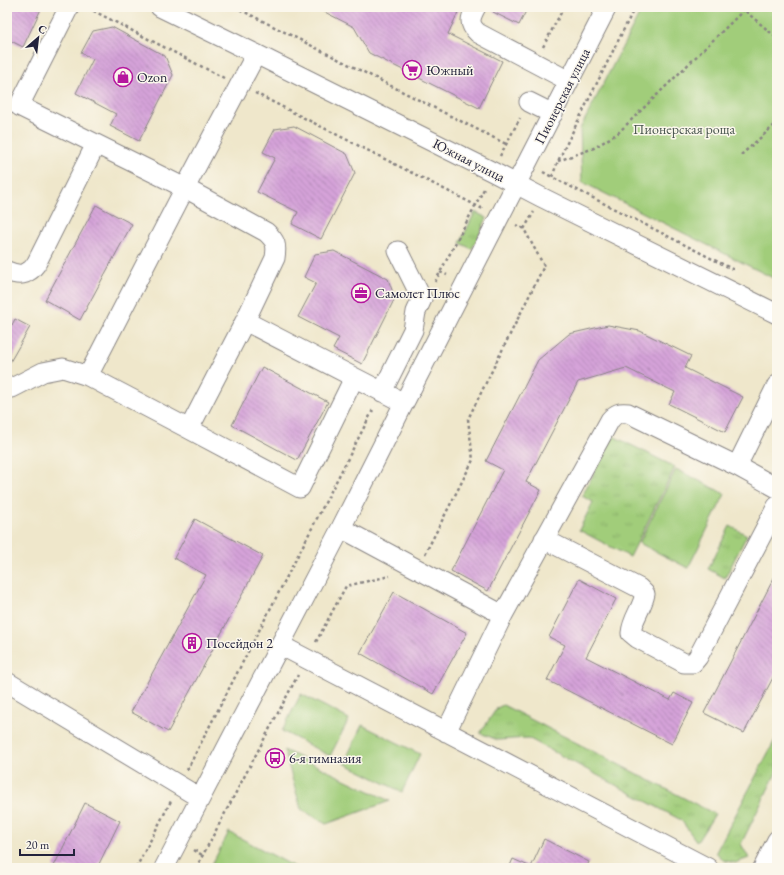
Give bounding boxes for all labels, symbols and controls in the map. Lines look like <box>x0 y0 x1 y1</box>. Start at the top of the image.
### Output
north arrow <box>18 18 58 58</box>
text: С <box>36 21 50 37</box>
street label: Пионерская улица <box>530 45 594 147</box>
supermarket icon: Южный <box>401 59 423 81</box>
place label: Южный <box>426 61 474 79</box>
shop icon: Ozon <box>112 66 134 88</box>
place label: Ozon <box>137 68 168 86</box>
park label: Пионерская роща <box>633 120 735 138</box>
street label: Южная улица <box>430 134 509 186</box>
office icon: Самолет Плюс <box>350 282 372 304</box>
place label: Самолет Плюс <box>375 284 460 302</box>
building icon: Посейдон 2 <box>181 632 203 654</box>
place label: Посейдон 2 <box>206 634 273 652</box>
bus stop icon: 6-я гимназия <box>264 747 286 769</box>
place label: 6-я гимназия <box>289 749 361 767</box>
scale bar <box>20 831 74 857</box>
text: 20 m <box>26 837 50 853</box>

